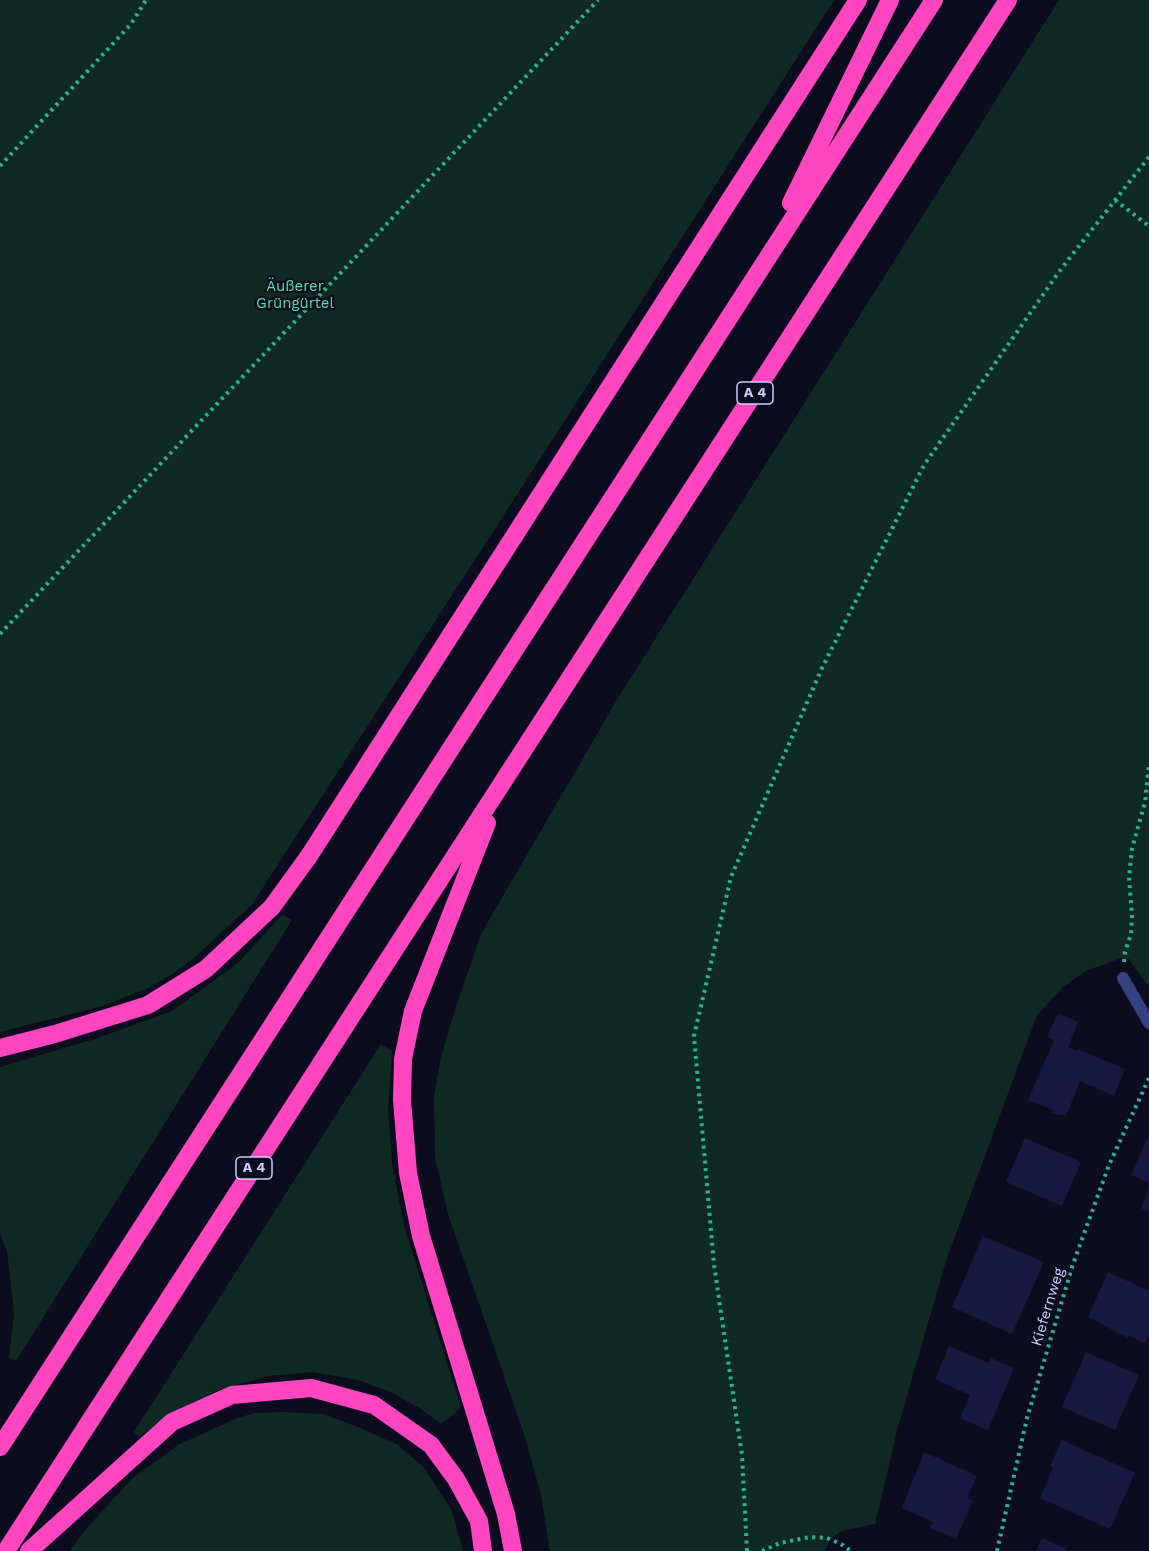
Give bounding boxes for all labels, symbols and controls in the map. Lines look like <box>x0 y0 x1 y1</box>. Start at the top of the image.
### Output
park label: Äußerer Grüngürtel <box>256 278 334 313</box>
road number: A 4 <box>737 382 773 404</box>
road number: A 4 <box>236 1157 272 1179</box>
street label: Kiefernweg <box>1028 1266 1068 1348</box>

